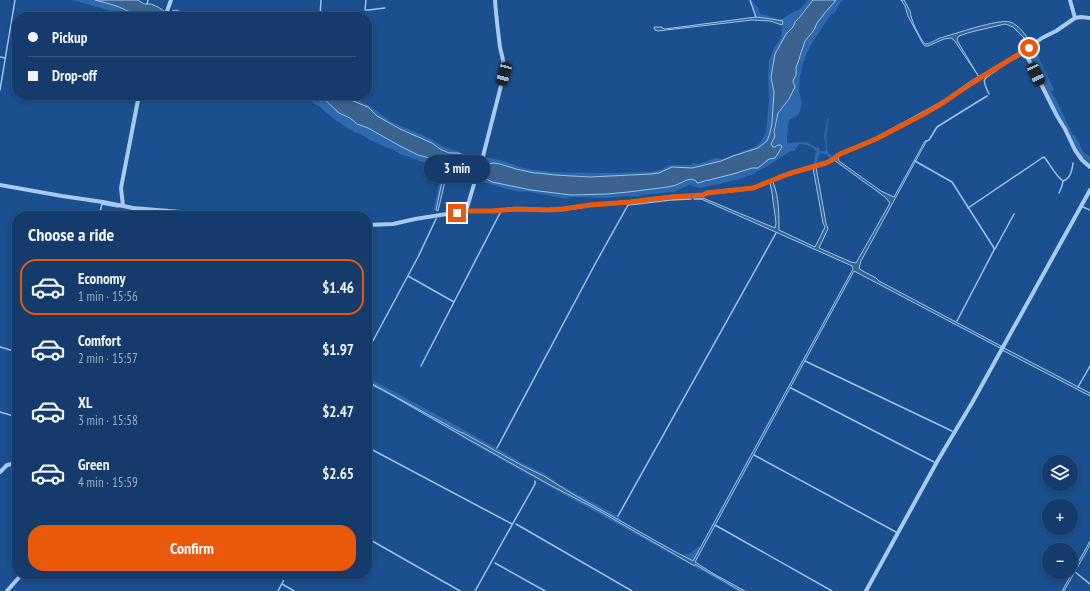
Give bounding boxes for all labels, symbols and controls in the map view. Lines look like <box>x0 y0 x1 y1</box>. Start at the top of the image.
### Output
text: Pickup <box>52 28 87 47</box>
route start <box>1020 39 1038 57</box>
car <box>495 61 513 87</box>
car <box>1025 61 1047 87</box>
text: Drop-off <box>52 66 97 85</box>
callout: 3 min <box>424 155 490 183</box>
text: 3 min <box>444 160 470 177</box>
route end <box>448 204 466 222</box>
text: Choose a ride <box>28 223 114 246</box>
icon: car <box>30 269 66 305</box>
text: Economy <box>78 269 126 288</box>
text: $1.46 <box>322 278 354 297</box>
text: 1 min · 15:56 <box>78 288 138 305</box>
icon: car <box>30 331 66 367</box>
text: Comfort <box>78 331 121 350</box>
text: $1.97 <box>322 340 354 359</box>
text: 2 min · 15:57 <box>78 350 138 367</box>
icon: car <box>30 393 66 429</box>
text: XL <box>78 393 92 412</box>
text: $2.47 <box>322 402 354 421</box>
text: 3 min · 15:58 <box>78 412 138 429</box>
icon: car <box>30 455 66 491</box>
text: Green <box>78 455 110 474</box>
map controls <box>1042 455 1078 579</box>
button: layers <box>1042 455 1078 491</box>
text: $2.65 <box>322 464 354 483</box>
text: 4 min · 15:59 <box>78 474 138 491</box>
button: + <box>1042 499 1078 535</box>
button: Confirm <box>28 525 356 571</box>
button: − <box>1042 543 1078 579</box>

